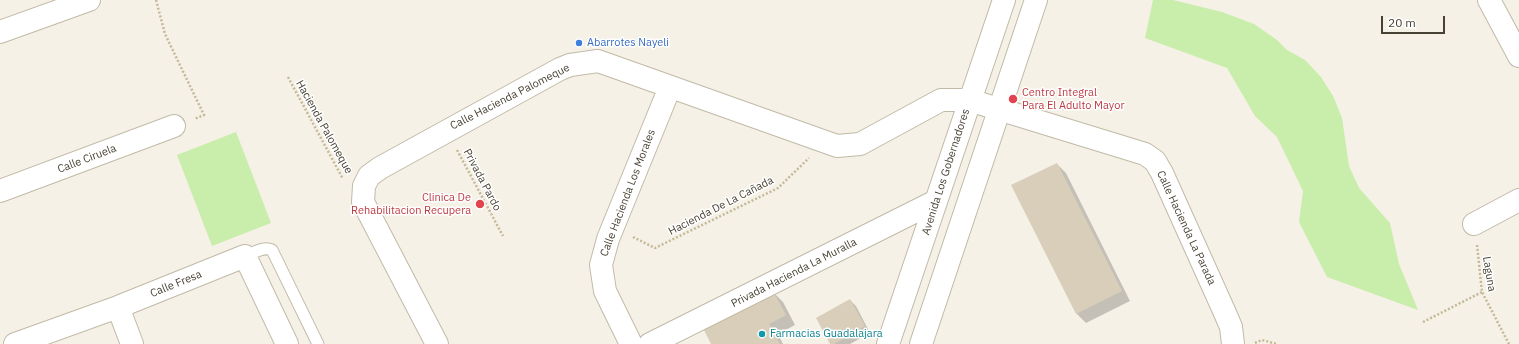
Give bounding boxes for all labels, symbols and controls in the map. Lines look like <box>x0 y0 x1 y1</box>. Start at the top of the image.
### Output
scale bar <box>1383 8 1447 34</box>
text: 20 m <box>1388 15 1416 30</box>
place label: Abarrotes Nayeli <box>587 36 669 50</box>
marker: Abarrotes Nayeli <box>574 38 584 48</box>
street label: Calle Hacienda Palomeque <box>448 61 572 133</box>
street label: Hacienda Palomeque <box>293 78 355 176</box>
place label: Centro Integral Para El Adulto Mayor <box>1022 86 1124 112</box>
marker: Centro Integral Para El Adulto Mayor <box>1007 93 1019 105</box>
street label: Avenida Los Gobernadores <box>919 107 973 237</box>
street label: Calle Hacienda Los Morales <box>598 128 658 258</box>
street label: Calle Ciruela <box>56 142 118 176</box>
street label: Privada Pardo <box>460 147 504 213</box>
street label: Calle Hacienda La Parada <box>1154 169 1218 287</box>
street label: Hacienda De La Cañada <box>666 174 776 238</box>
place label: Clinica De Rehabilitacion Recupera <box>351 191 471 217</box>
marker: Clinica De Rehabilitacion Recupera <box>474 198 486 210</box>
street label: Privada Hacienda La Muralla <box>729 236 859 310</box>
street label: Laguna <box>1480 255 1498 293</box>
street label: Calle Fresa <box>148 268 204 300</box>
place label: Farmacias Guadalajara <box>770 327 883 341</box>
marker: Farmacias Guadalajara <box>757 329 767 339</box>

